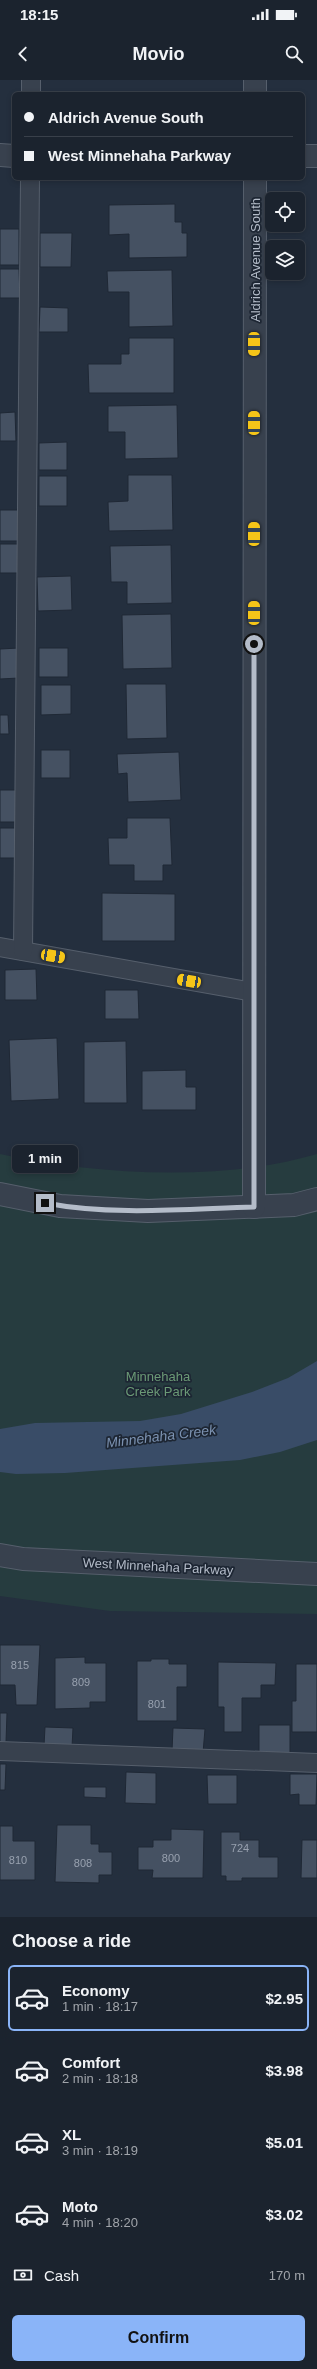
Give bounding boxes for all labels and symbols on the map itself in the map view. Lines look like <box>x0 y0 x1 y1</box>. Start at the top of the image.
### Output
street label: Aldrich Avenue South <box>248 198 263 322</box>
car <box>248 332 260 356</box>
car <box>248 411 260 435</box>
car <box>248 522 260 546</box>
car <box>248 601 260 625</box>
route start <box>245 635 263 653</box>
car <box>40 948 66 964</box>
car <box>176 973 202 989</box>
callout: 1 min <box>12 1145 78 1173</box>
route end <box>36 1194 54 1212</box>
park label: Minnehaha Creek Park <box>125 1369 191 1399</box>
water label: Minnehaha Creek <box>105 1421 218 1451</box>
street label: West Minnehaha Parkway <box>82 1555 234 1578</box>
house number: 815 <box>11 1659 29 1671</box>
house number: 809 <box>72 1676 90 1688</box>
house number: 801 <box>148 1698 166 1710</box>
house number: 724 <box>231 1842 249 1854</box>
house number: 800 <box>162 1852 180 1864</box>
house number: 810 <box>9 1854 27 1866</box>
house number: 808 <box>74 1857 92 1869</box>

